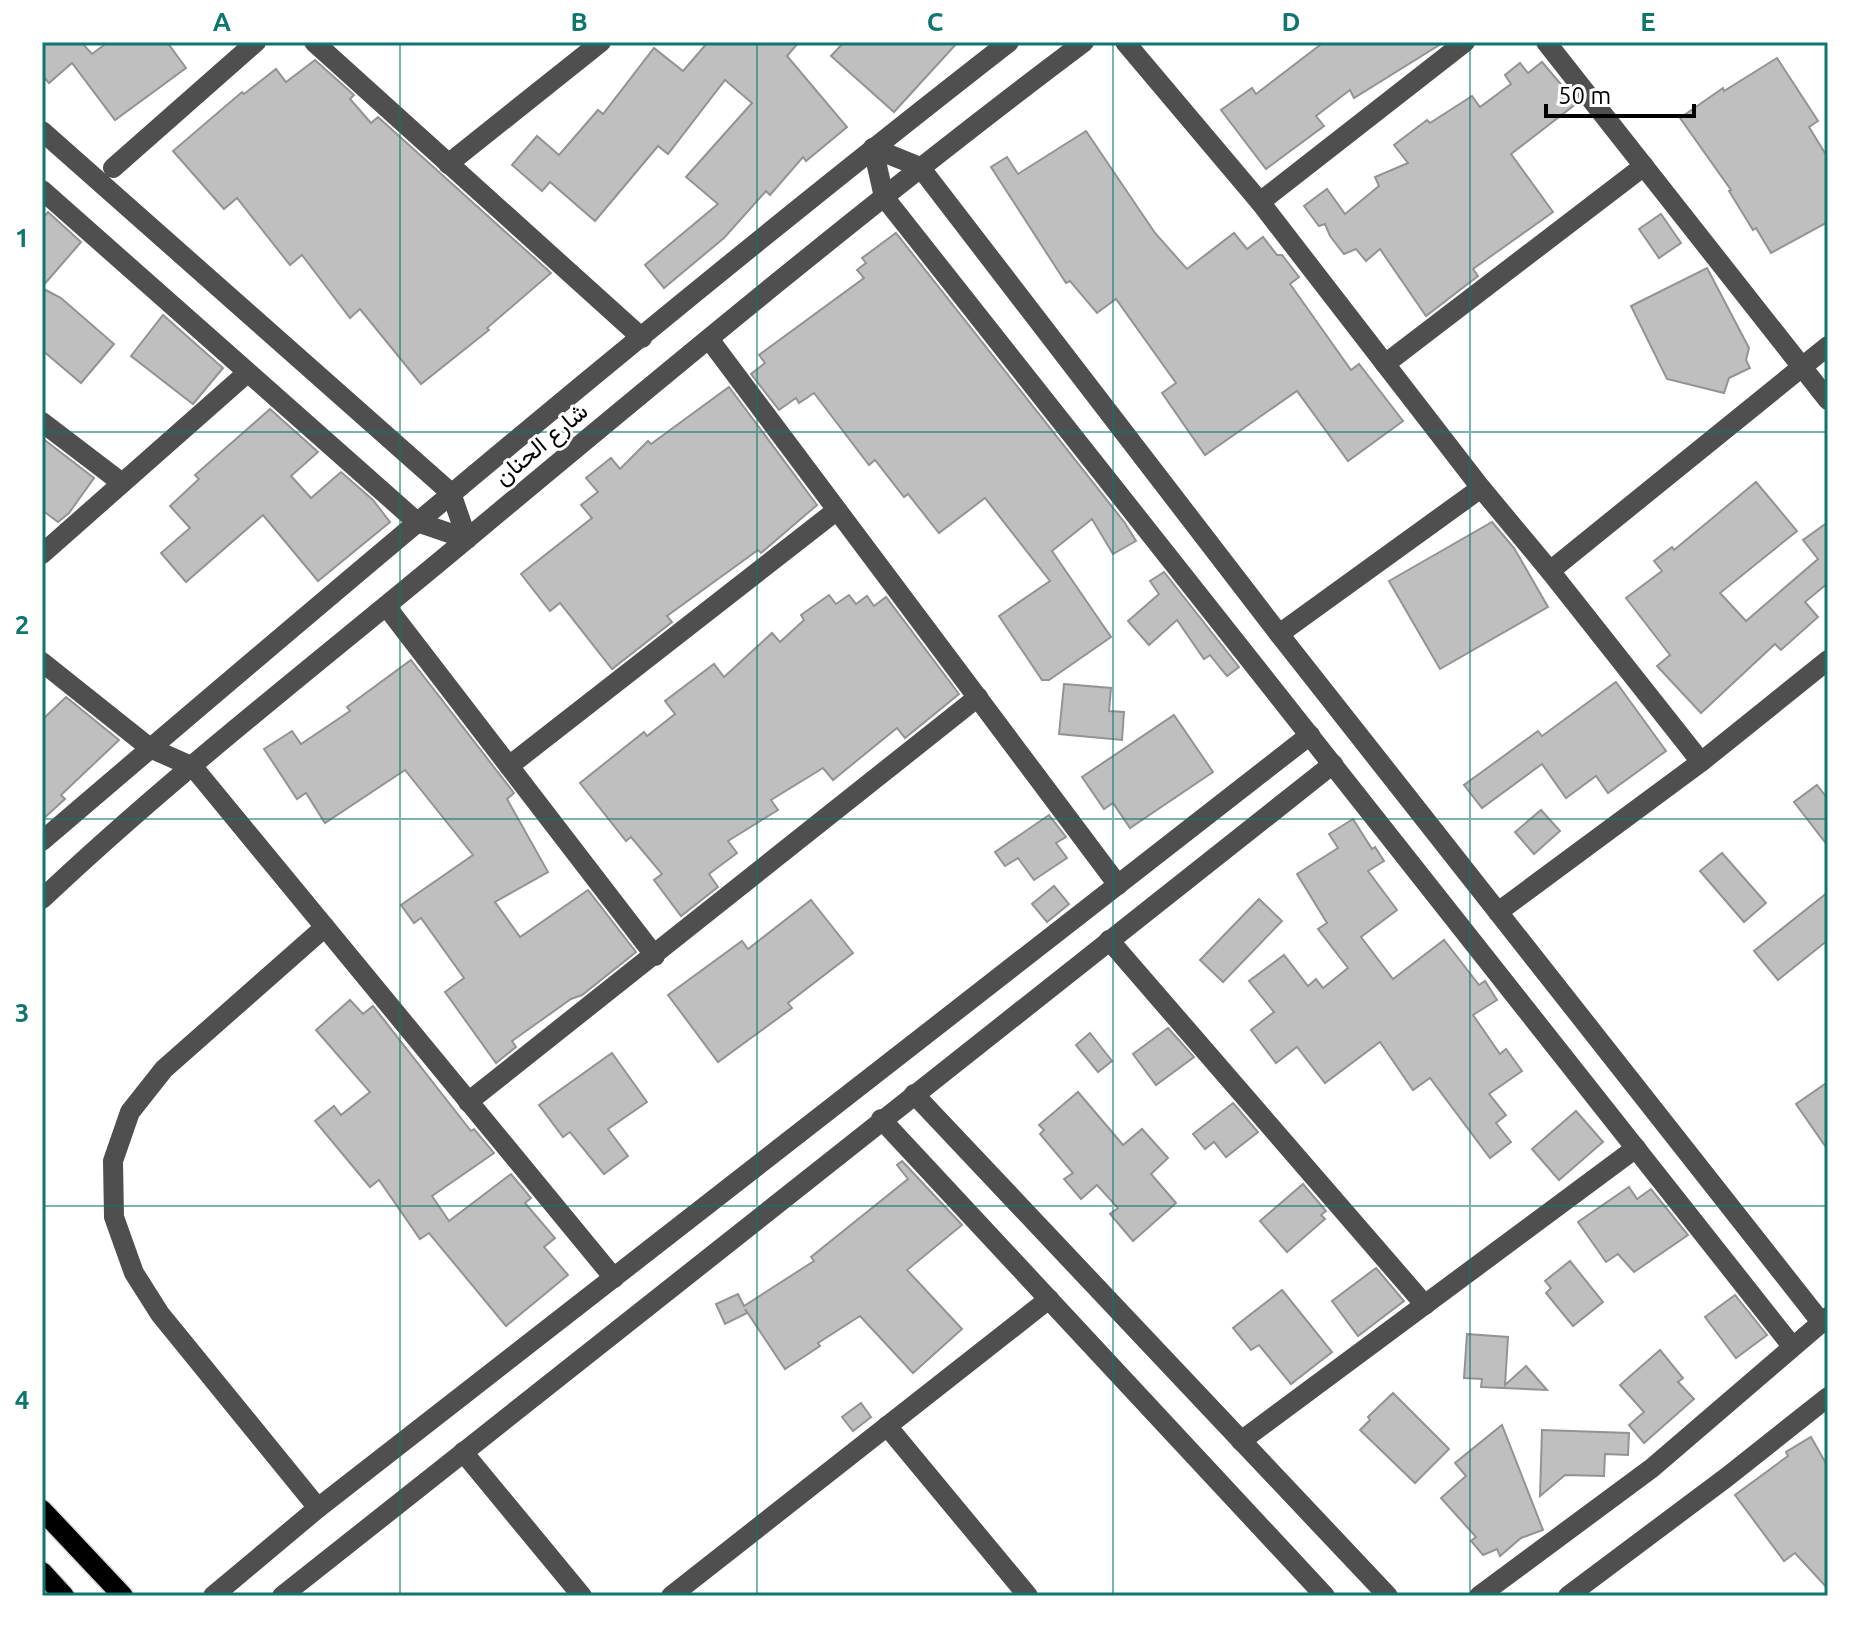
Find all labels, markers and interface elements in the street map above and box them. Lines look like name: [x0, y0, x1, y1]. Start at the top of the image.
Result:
text: A: [213, 7, 232, 36]
text: B: [570, 7, 588, 36]
text: C: [927, 7, 944, 36]
text: D: [1282, 7, 1300, 36]
text: E: [1640, 7, 1656, 36]
scale bar: [1546, 68, 1694, 118]
text: 50 m: [1558, 82, 1611, 109]
text: 1: [15, 223, 29, 252]
street label: شارع الحنان: [489, 397, 595, 493]
text: 2: [15, 610, 29, 639]
text: 3: [15, 998, 29, 1027]
text: 4: [15, 1385, 29, 1414]

